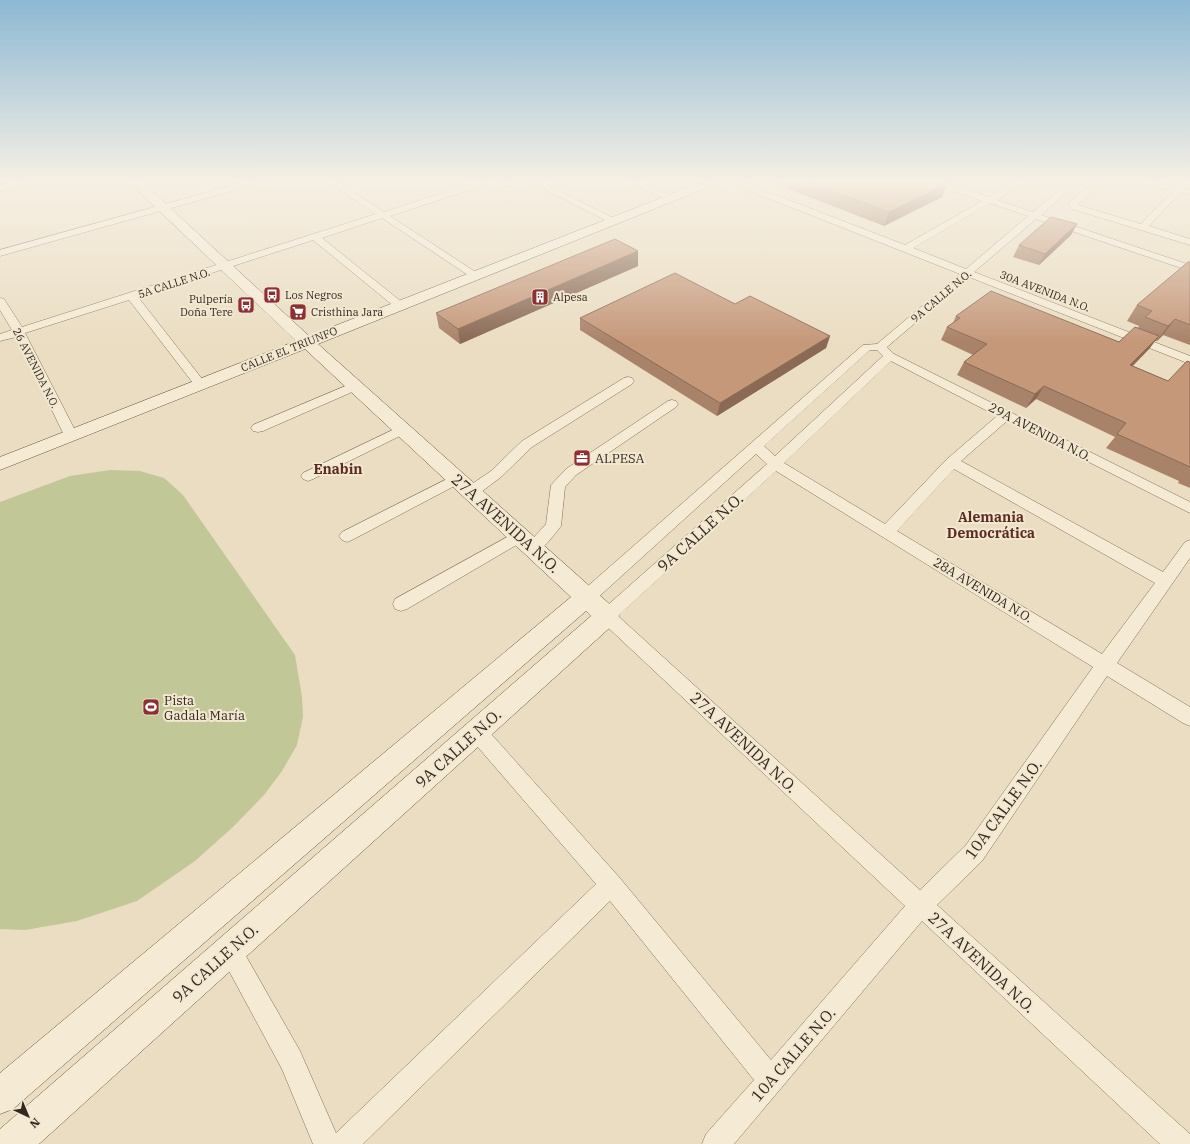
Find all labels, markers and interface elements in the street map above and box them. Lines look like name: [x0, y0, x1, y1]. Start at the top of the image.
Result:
street label: 5A CALLE N.O.: [136, 265, 212, 301]
street label: 9A CALLE N.O.: [908, 266, 974, 325]
street label: 30A AVENIDA N.O.: [998, 267, 1092, 315]
bus stop icon: Los Negros: [262, 285, 282, 305]
building icon: Alpesa: [530, 287, 550, 307]
place label: Los Negros: [285, 288, 343, 302]
place label: Alpesa: [553, 290, 588, 304]
place label: Pulpería Doña Tere: [180, 292, 233, 319]
bus stop icon: Pulpería Doña Tere: [236, 295, 256, 315]
supermarket icon: Cristhina Jara: [288, 302, 308, 322]
place label: Cristhina Jara: [311, 305, 383, 319]
street label: CALLE EL TRIUNFO: [239, 323, 339, 375]
street label: 26 AVENIDA N.O.: [10, 326, 62, 411]
street label: 29A AVENIDA N.O.: [986, 399, 1094, 465]
office icon: ALPESA: [572, 448, 592, 468]
place label: ALPESA: [595, 450, 645, 467]
district label: Enabin: [313, 460, 363, 478]
street label: 27A AVENIDA N.O.: [448, 469, 564, 577]
street label: 9A CALLE N.O.: [653, 488, 747, 576]
district label: Alemania Democrática: [947, 508, 1035, 542]
street label: 28A AVENIDA N.O.: [930, 554, 1036, 626]
street label: 27A AVENIDA N.O.: [686, 687, 802, 797]
place label: Pista Gadala María: [164, 692, 245, 724]
sports icon: Pista Gadala María: [141, 697, 161, 717]
street label: 9A CALLE N.O.: [411, 704, 505, 792]
street label: 10A CALLE N.O.: [960, 755, 1046, 863]
street label: 27A AVENIDA N.O.: [924, 907, 1040, 1017]
street label: 9A CALLE N.O.: [168, 919, 262, 1007]
street label: 10A CALLE N.O.: [747, 1003, 839, 1105]
north arrow: [8, 1096, 48, 1136]
text: N: [27, 1115, 43, 1131]

